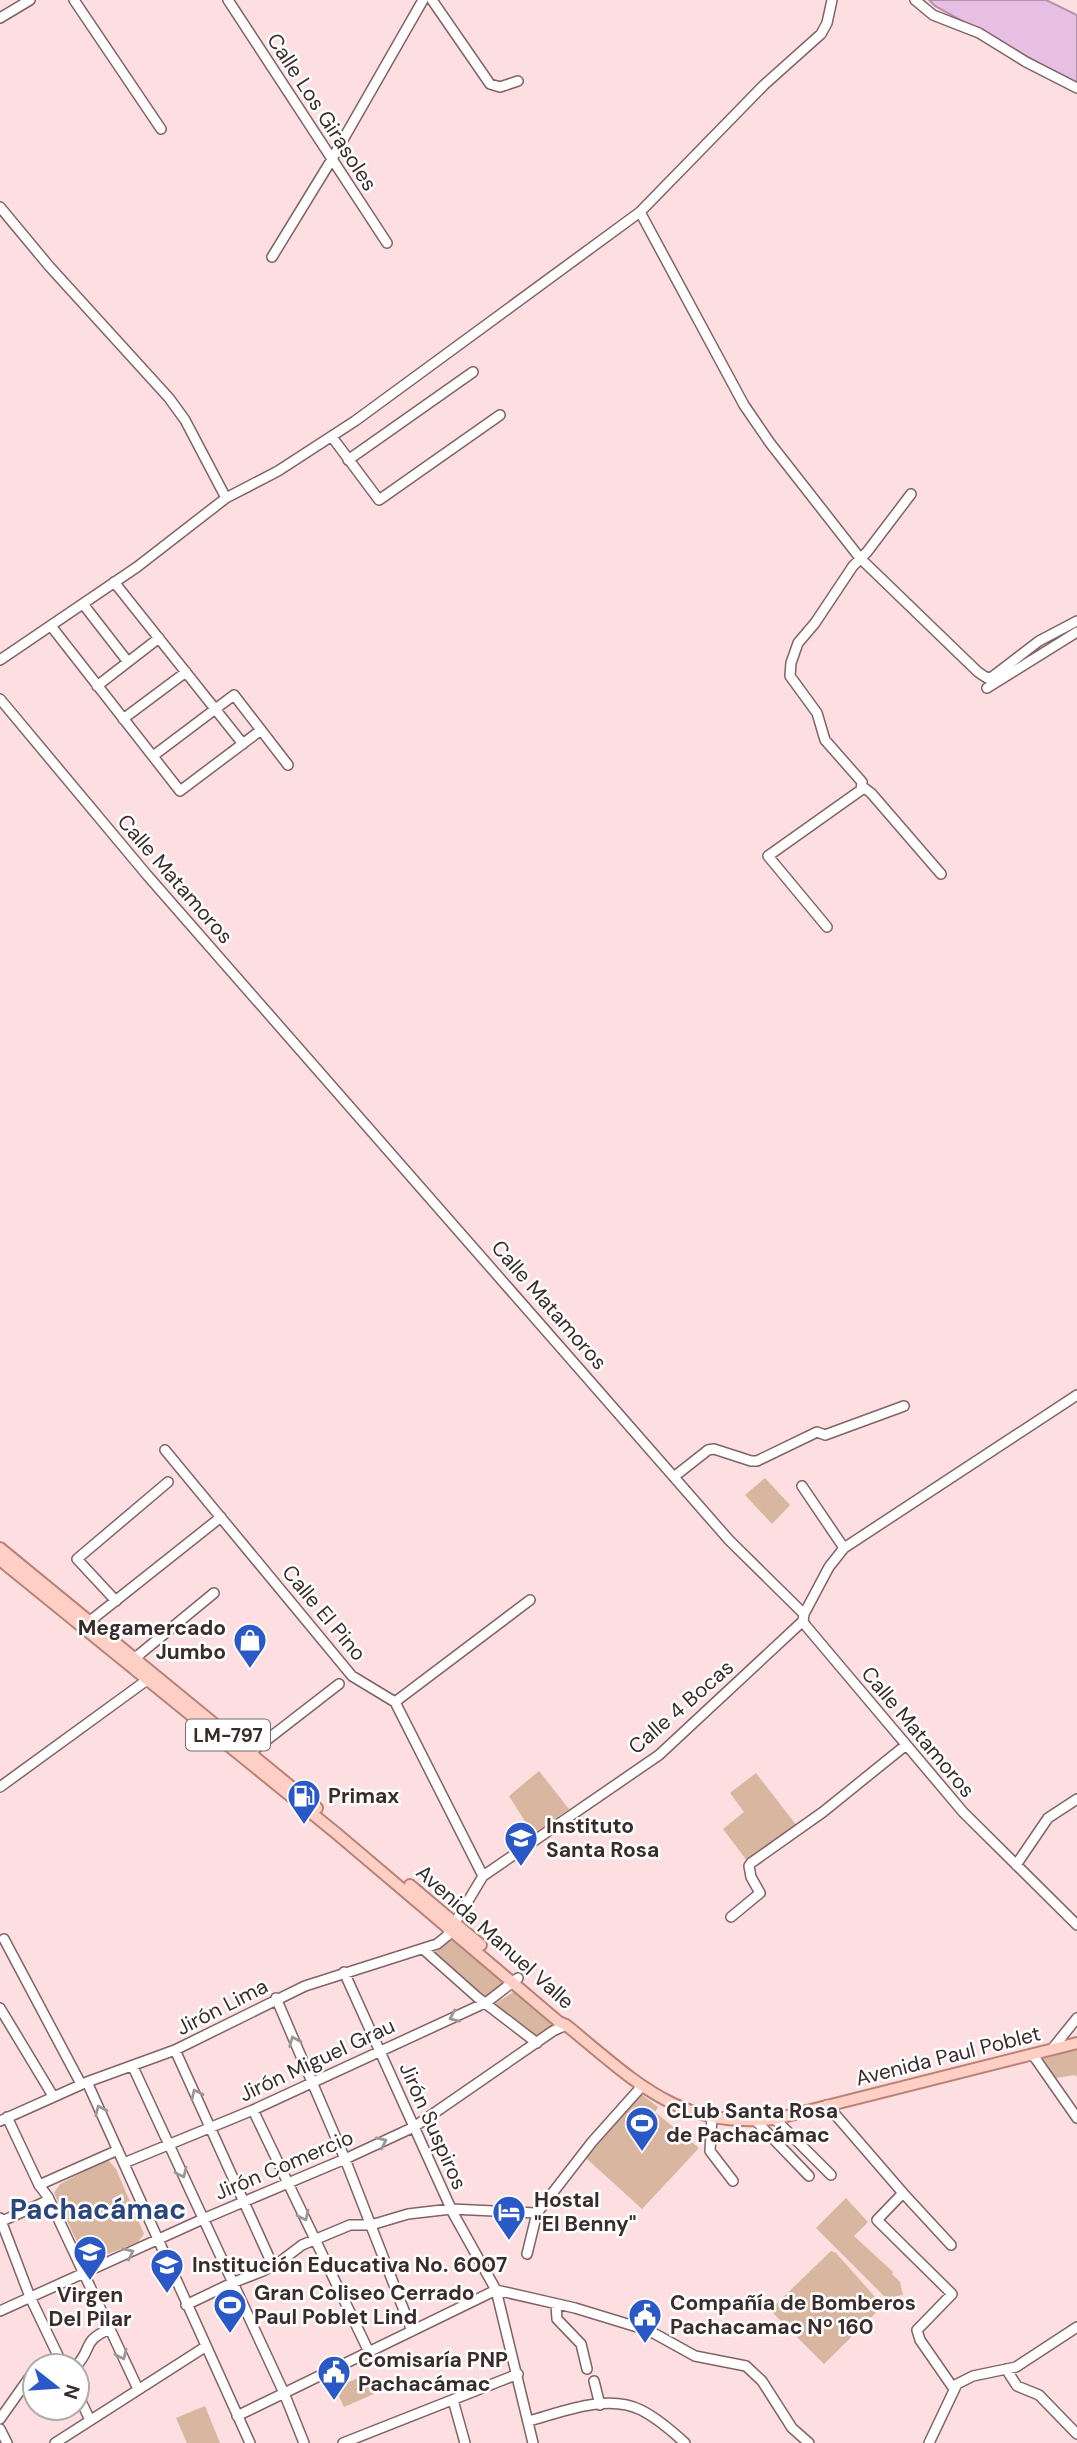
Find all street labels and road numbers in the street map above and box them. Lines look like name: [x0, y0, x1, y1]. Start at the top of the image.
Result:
street label: Calle Los Girasoles: [260, 28, 384, 196]
street label: Calle Matamoros: [111, 808, 239, 950]
street label: Calle Matamoros: [485, 1234, 613, 1376]
street label: Calle El Pino: [276, 1559, 372, 1667]
street label: Calle 4 Bocas: [622, 1654, 740, 1760]
street label: Calle Matamoros: [855, 1660, 981, 1804]
road number: LM-797: [186, 1720, 270, 1750]
street label: Avenida Manuel Valle: [410, 1858, 580, 2016]
street label: Jirón Lima: [171, 1972, 273, 2042]
street label: Jirón Miguel Grau: [235, 2012, 399, 2108]
street label: Avenida Paul Poblet: [853, 2019, 1043, 2093]
street label: Jirón Suspiros: [392, 2058, 474, 2194]
street label: Jirón Comercio: [210, 2123, 358, 2207]

